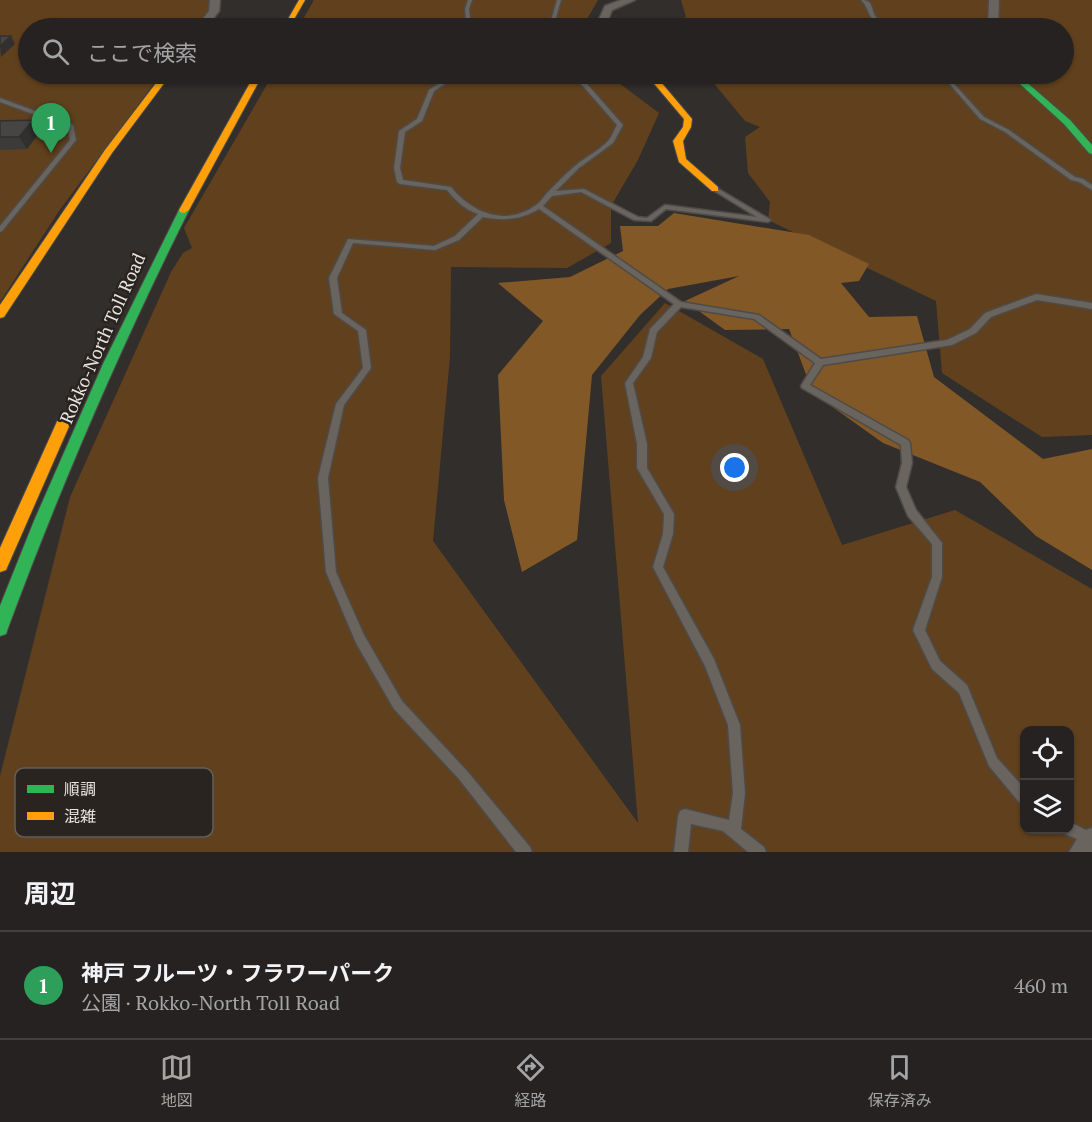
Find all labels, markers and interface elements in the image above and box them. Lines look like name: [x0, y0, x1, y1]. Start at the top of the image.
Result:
search box: [18, 18, 1074, 84]
icon: search: [39, 35, 72, 68]
text: ここで検索: [87, 38, 197, 67]
pin: 1: [32, 104, 70, 153]
street label: Rokko-North Toll Road: [54, 249, 150, 427]
your location: [720, 453, 749, 482]
map controls: [1020, 726, 1074, 834]
button: locate: [1020, 726, 1074, 780]
legend: [15, 768, 213, 837]
text: 順調: [64, 778, 96, 800]
button: layers: [1020, 780, 1074, 834]
text: 混雑: [64, 805, 96, 827]
text: 周辺: [24, 876, 76, 910]
text: 神戸 フルーツ・フラワーパーク: [81, 958, 394, 987]
text: 1: [38, 972, 49, 999]
text: 460 m: [1014, 972, 1068, 999]
text: 公園 · Rokko-North Toll Road: [81, 989, 340, 1016]
tab: 地図: [160, 1051, 193, 1111]
tab: 経路: [514, 1051, 547, 1111]
tab: 保存済み: [868, 1051, 932, 1111]

